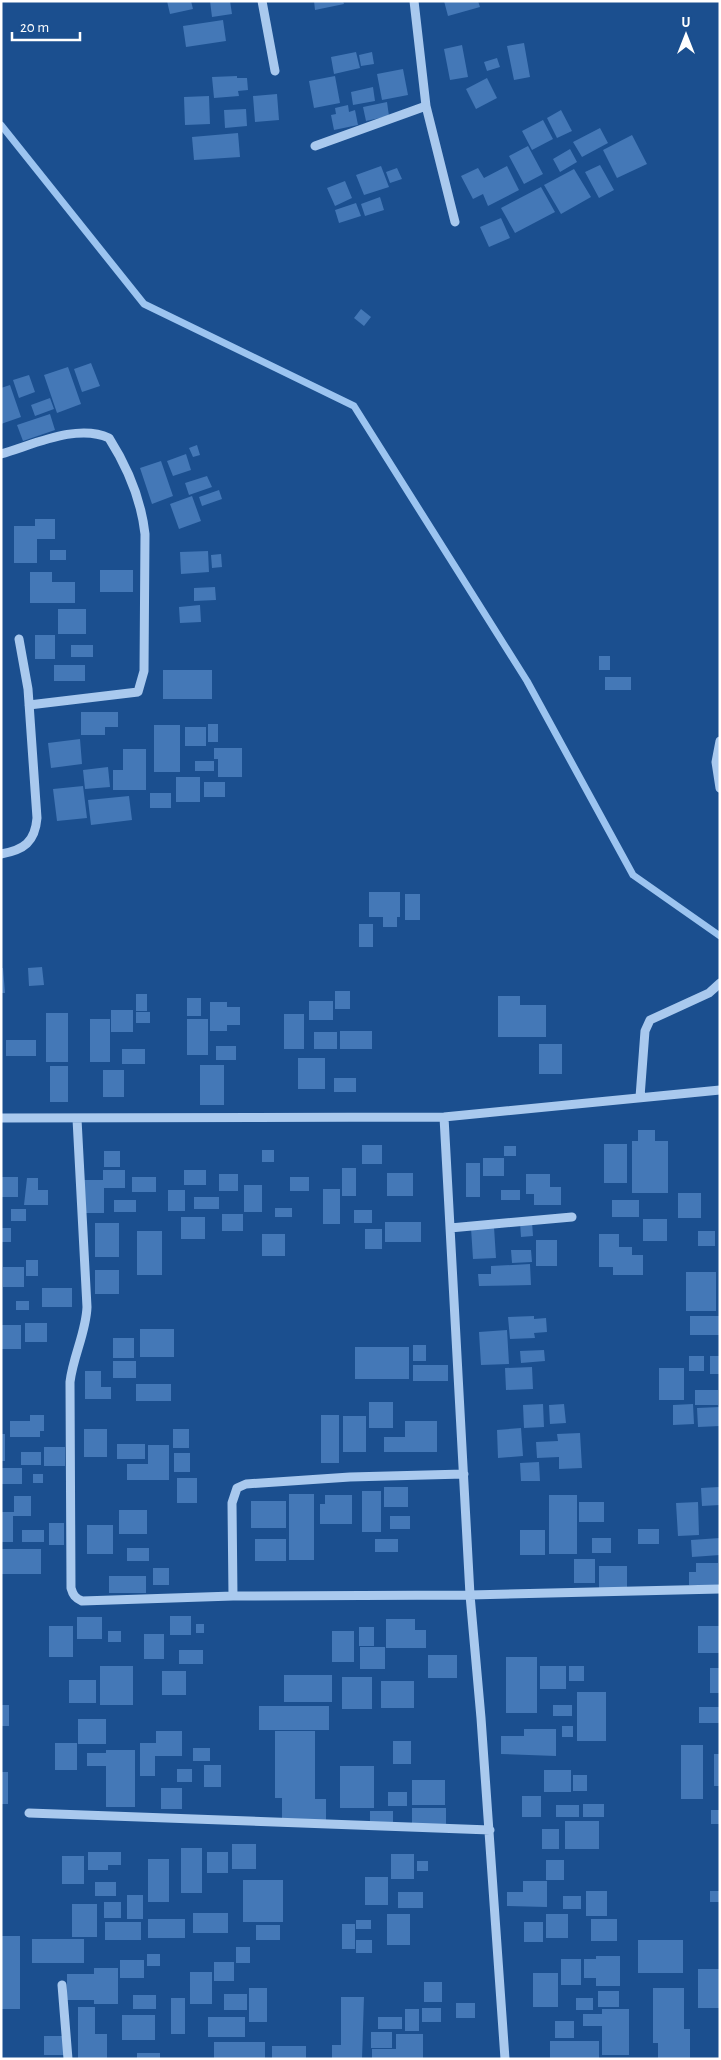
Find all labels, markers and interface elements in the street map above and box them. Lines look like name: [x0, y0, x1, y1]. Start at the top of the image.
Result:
scale bar: [12, 10, 80, 42]
north arrow: [661, 10, 711, 60]
text: U: [682, 16, 691, 30]
text: 20 m: [20, 20, 49, 35]

